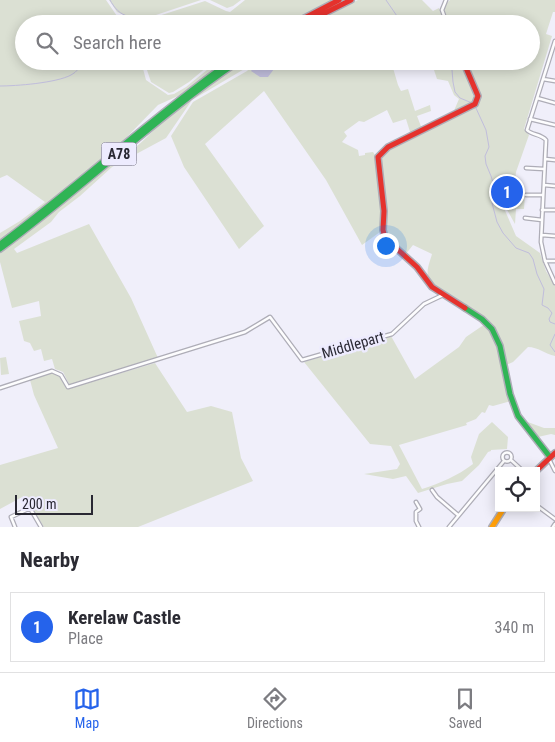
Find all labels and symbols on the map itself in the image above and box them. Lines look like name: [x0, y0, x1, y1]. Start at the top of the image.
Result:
road number: A78: [102, 142, 136, 166]
pin: 1: [491, 173, 523, 211]
your location: [373, 233, 399, 259]
street label: Middlepart: [320, 328, 386, 362]
scale bar: [15, 492, 92, 515]

